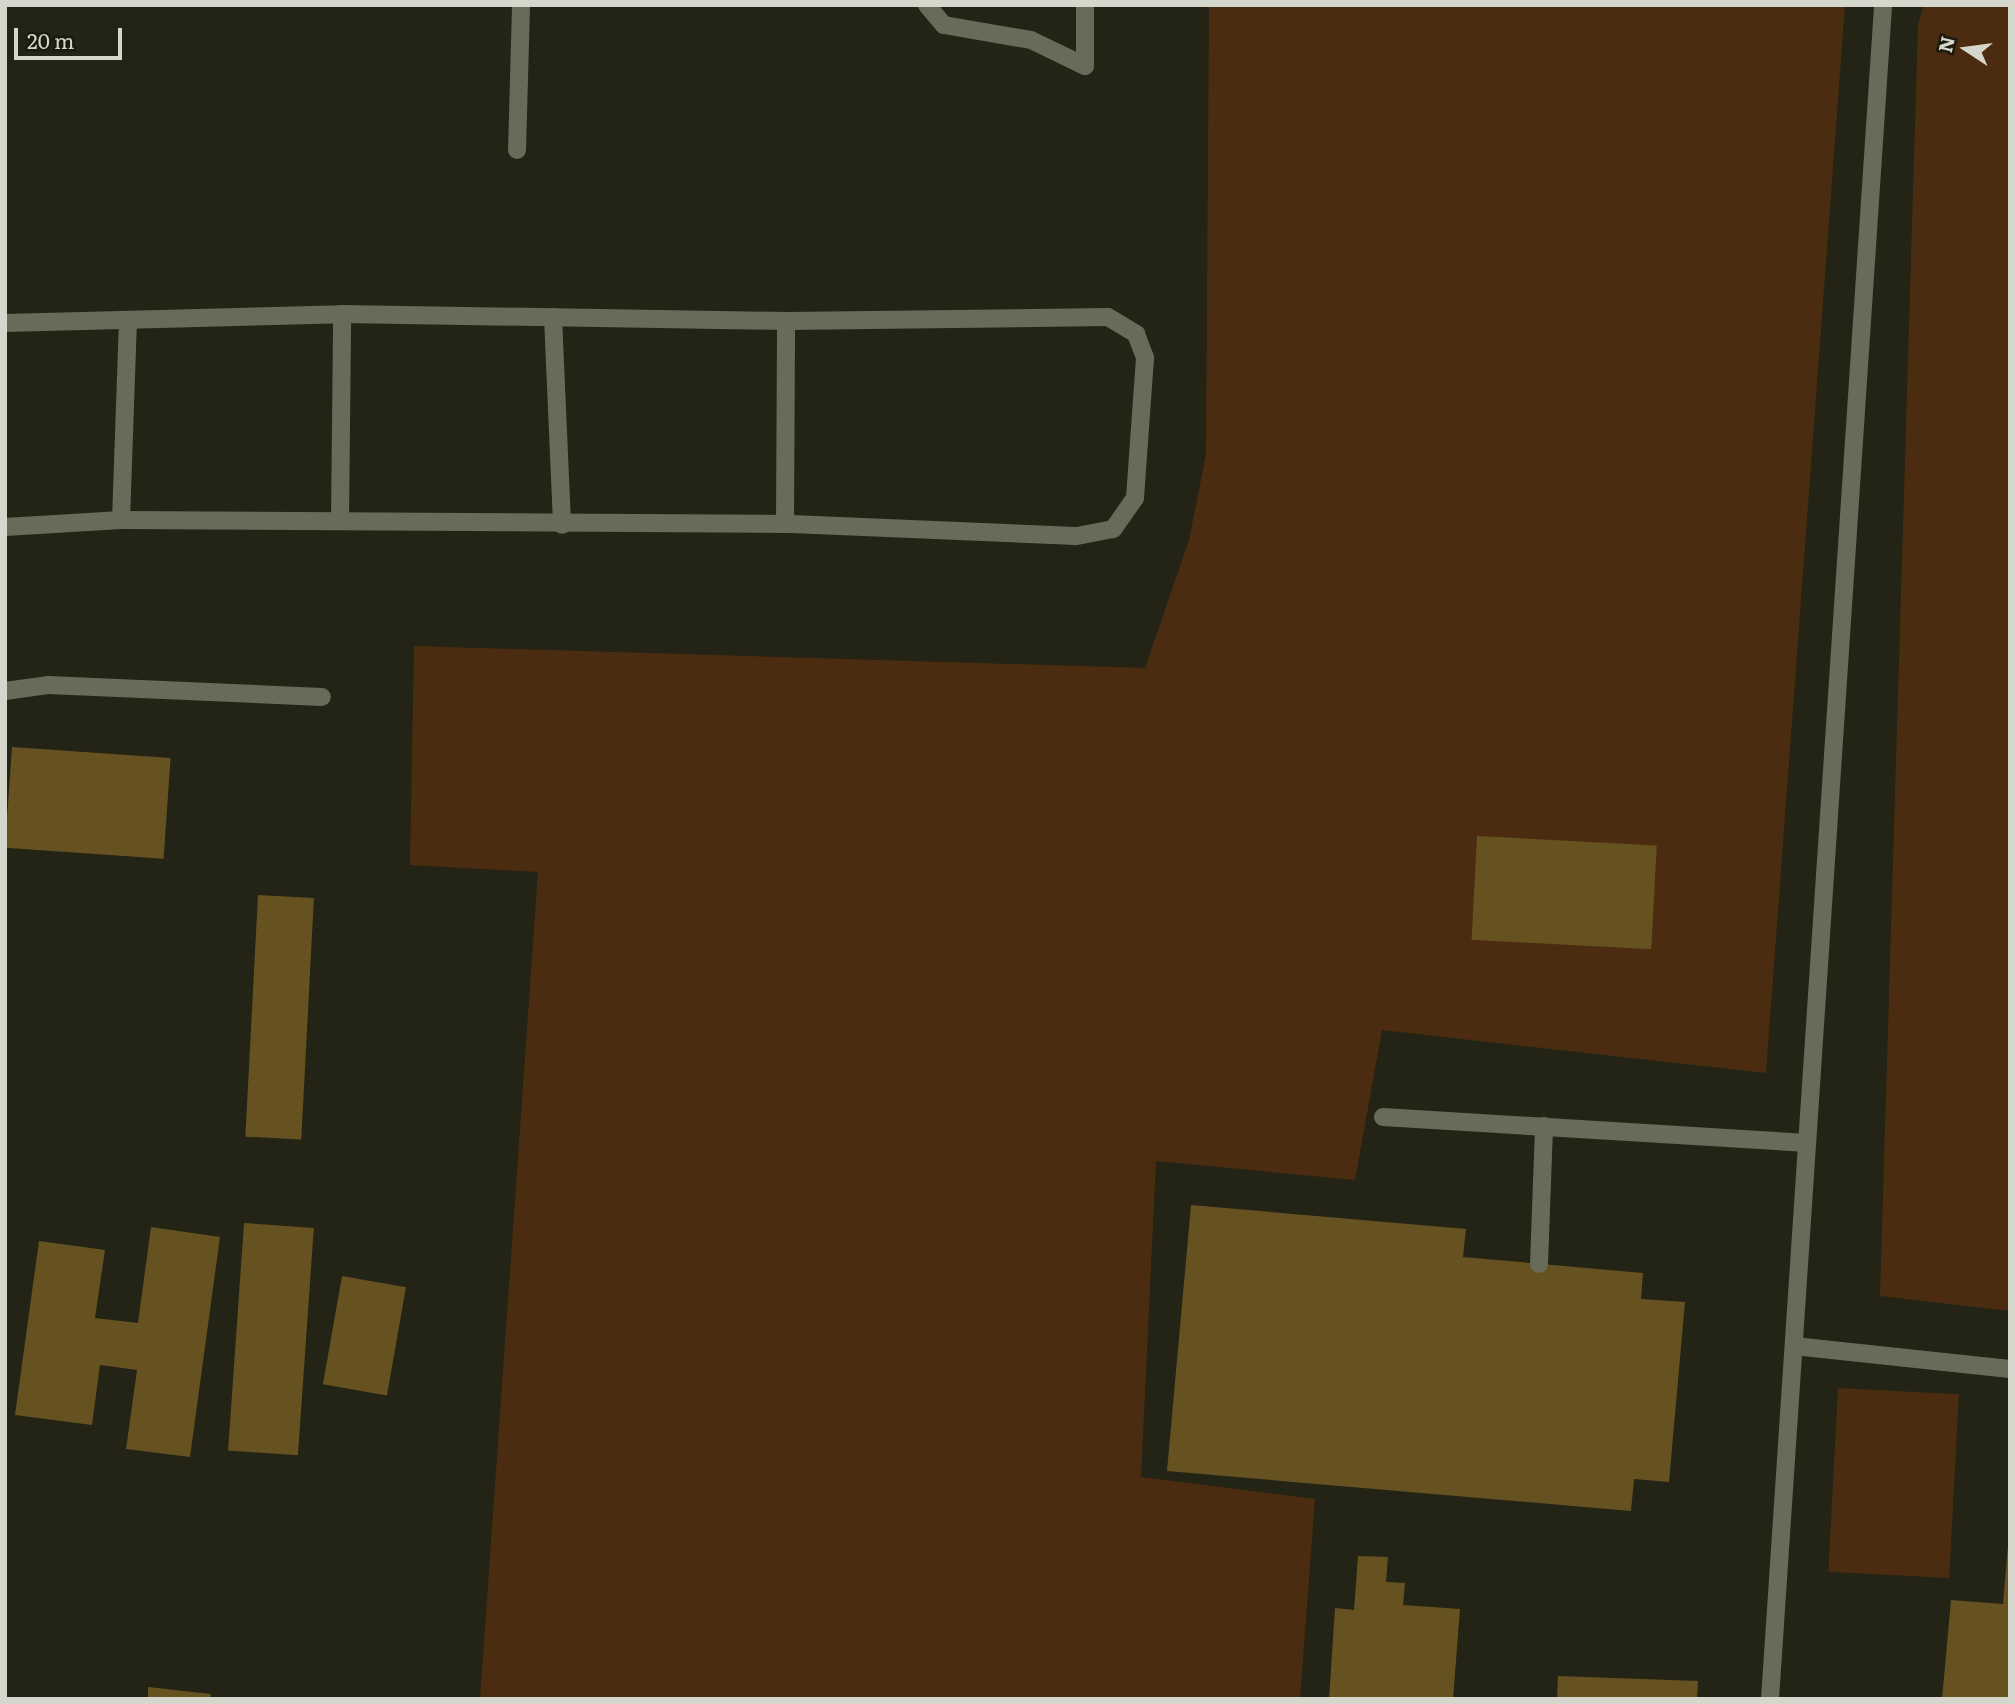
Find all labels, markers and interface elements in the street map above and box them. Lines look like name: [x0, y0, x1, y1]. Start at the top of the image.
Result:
scale bar: [18, 14, 126, 58]
north arrow: [1931, 14, 2001, 84]
text: 20 m: [27, 24, 74, 55]
text: N: [1930, 33, 1961, 55]

